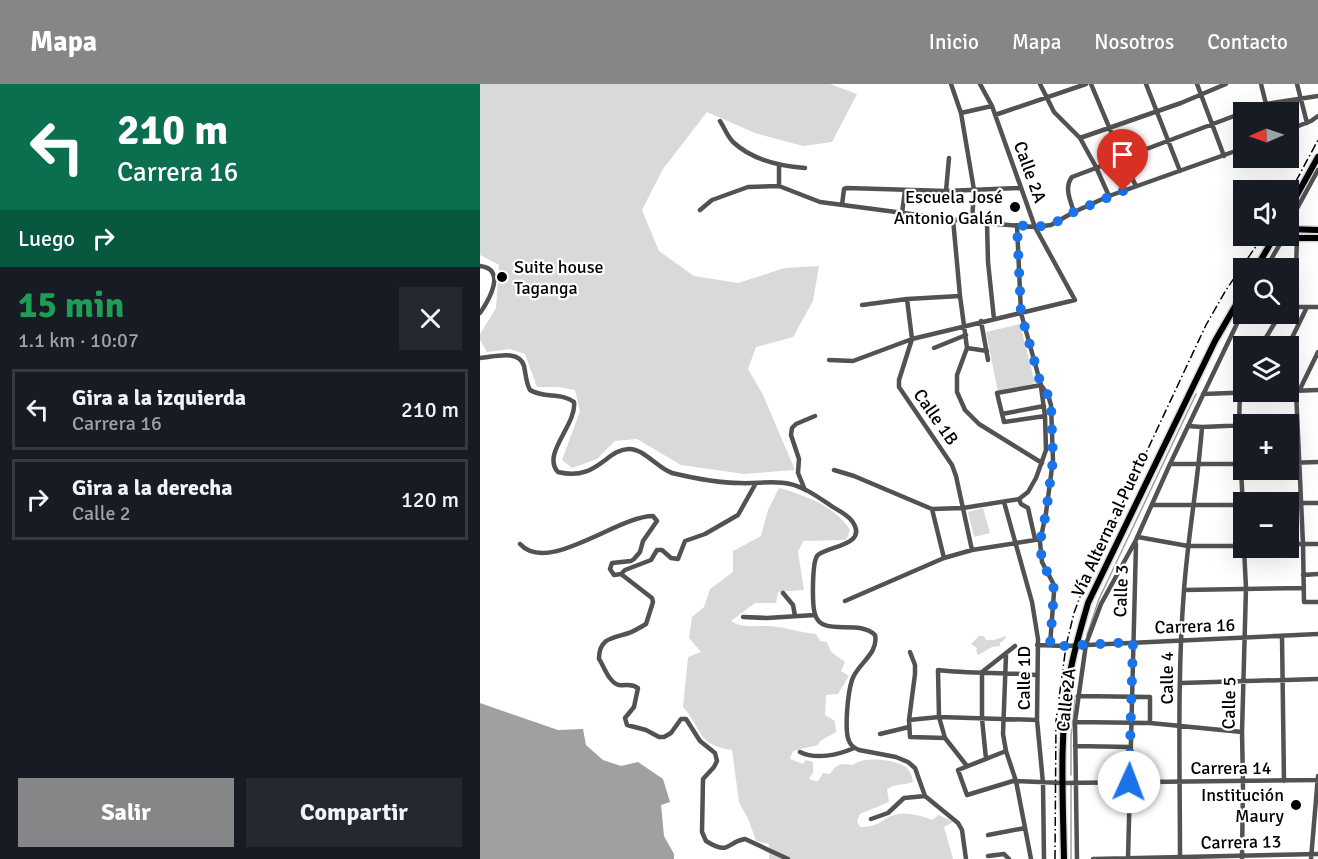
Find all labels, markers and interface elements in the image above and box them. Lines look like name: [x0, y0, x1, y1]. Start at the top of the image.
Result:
text: Mapa: [30, 25, 97, 59]
text: Inicio: [929, 29, 979, 55]
text: Mapa: [1012, 29, 1061, 55]
text: Nosotros: [1094, 29, 1174, 55]
text: Contacto: [1207, 29, 1288, 55]
north arrow: [1233, 102, 1299, 168]
map controls: [1233, 102, 1299, 558]
text: 210 m: [117, 105, 228, 156]
icon: left: [18, 108, 96, 186]
pin: [1097, 129, 1148, 191]
street label: Calle 2A: [1009, 138, 1051, 206]
icon: arrive: [1106, 138, 1139, 171]
text: Carrera 16: [117, 156, 238, 189]
button: sound: [1233, 180, 1299, 246]
place label: Escuela José Antonio Galán: [894, 186, 1003, 229]
marker: Escuela José Antonio Galán: [1008, 200, 1022, 214]
icon: right: [87, 222, 120, 255]
text: Luego: [18, 225, 75, 252]
place label: Suite house Taganga: [514, 256, 604, 299]
button: search: [1233, 258, 1299, 324]
marker: Suite house Taganga: [495, 270, 509, 284]
text: 15 min: [18, 283, 124, 328]
button: close: [399, 287, 462, 350]
text: 1.1 km · 10:07: [18, 328, 139, 353]
button: layers: [1233, 336, 1299, 402]
text: Gira a la izquierda: [72, 384, 246, 411]
street label: Calle 1B: [909, 385, 963, 449]
icon: left: [21, 393, 54, 426]
text: 210 m: [401, 396, 459, 423]
text: Carrera 16: [72, 411, 162, 436]
button: +: [1233, 414, 1299, 480]
street label: Vía Alterna al Puerto: [1067, 448, 1153, 600]
text: Gira a la derecha: [72, 474, 233, 501]
icon: right: [21, 483, 54, 516]
text: 120 m: [401, 486, 459, 513]
button: −: [1233, 492, 1299, 558]
text: Calle 2: [72, 501, 131, 526]
street label: Calle 3: [1109, 564, 1133, 618]
street label: Carrera 16: [1154, 614, 1236, 638]
street label: Calle 1D: [1013, 646, 1035, 710]
street label: Calle 4: [1156, 651, 1178, 704]
street label: Calle 2A: [1052, 667, 1080, 733]
street label: Calle 5: [1218, 676, 1240, 730]
position arrow: [1097, 750, 1161, 814]
street label: Carrera 14: [1191, 757, 1272, 779]
button: Salir: [18, 778, 234, 847]
button: Compartir: [246, 778, 462, 847]
place label: Institución Maury: [1201, 784, 1285, 827]
marker: Institución Maury: [1289, 798, 1303, 812]
street label: Carrera 13: [1200, 830, 1282, 854]

